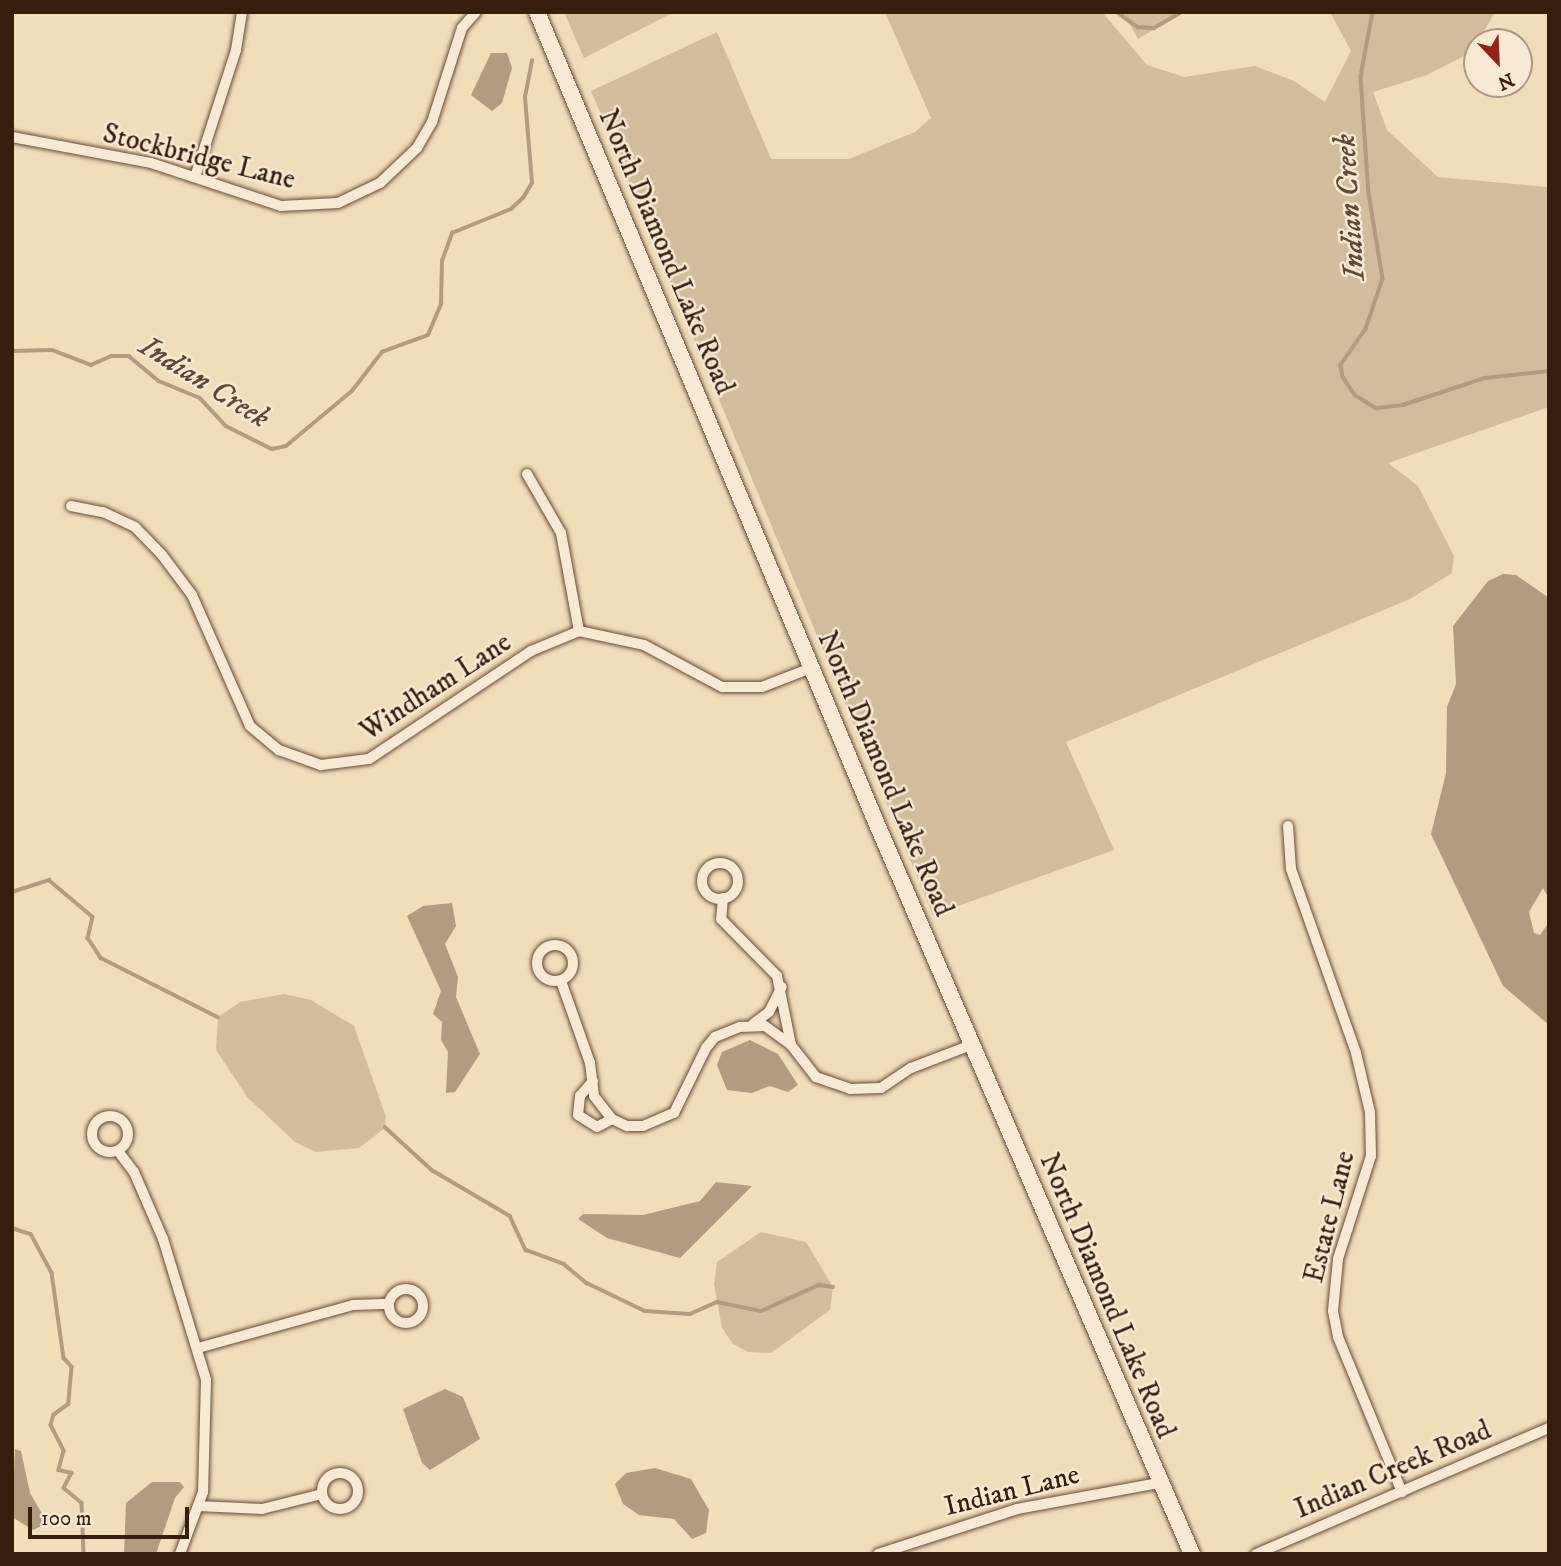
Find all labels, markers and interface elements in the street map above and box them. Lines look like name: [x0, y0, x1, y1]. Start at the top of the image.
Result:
north arrow: [1463, 28, 1533, 98]
text: N: [1494, 67, 1517, 95]
street label: North Diamond Lake Road: [591, 104, 741, 400]
street label: Stockbridge Lane: [99, 117, 299, 197]
water label: Indian Creek: [1328, 133, 1374, 281]
water label: Indian Creek: [132, 329, 276, 437]
street label: Windham Lane: [354, 626, 518, 748]
street label: North Diamond Lake Road: [810, 626, 960, 922]
street label: North Diamond Lake Road: [1032, 1148, 1182, 1444]
street label: Estate Lane: [1297, 1148, 1363, 1286]
street label: Indian Creek Road: [1290, 1414, 1496, 1526]
street label: Indian Lane: [941, 1458, 1083, 1524]
scale bar: [32, 1492, 192, 1536]
text: 100 m: [41, 1506, 92, 1532]

